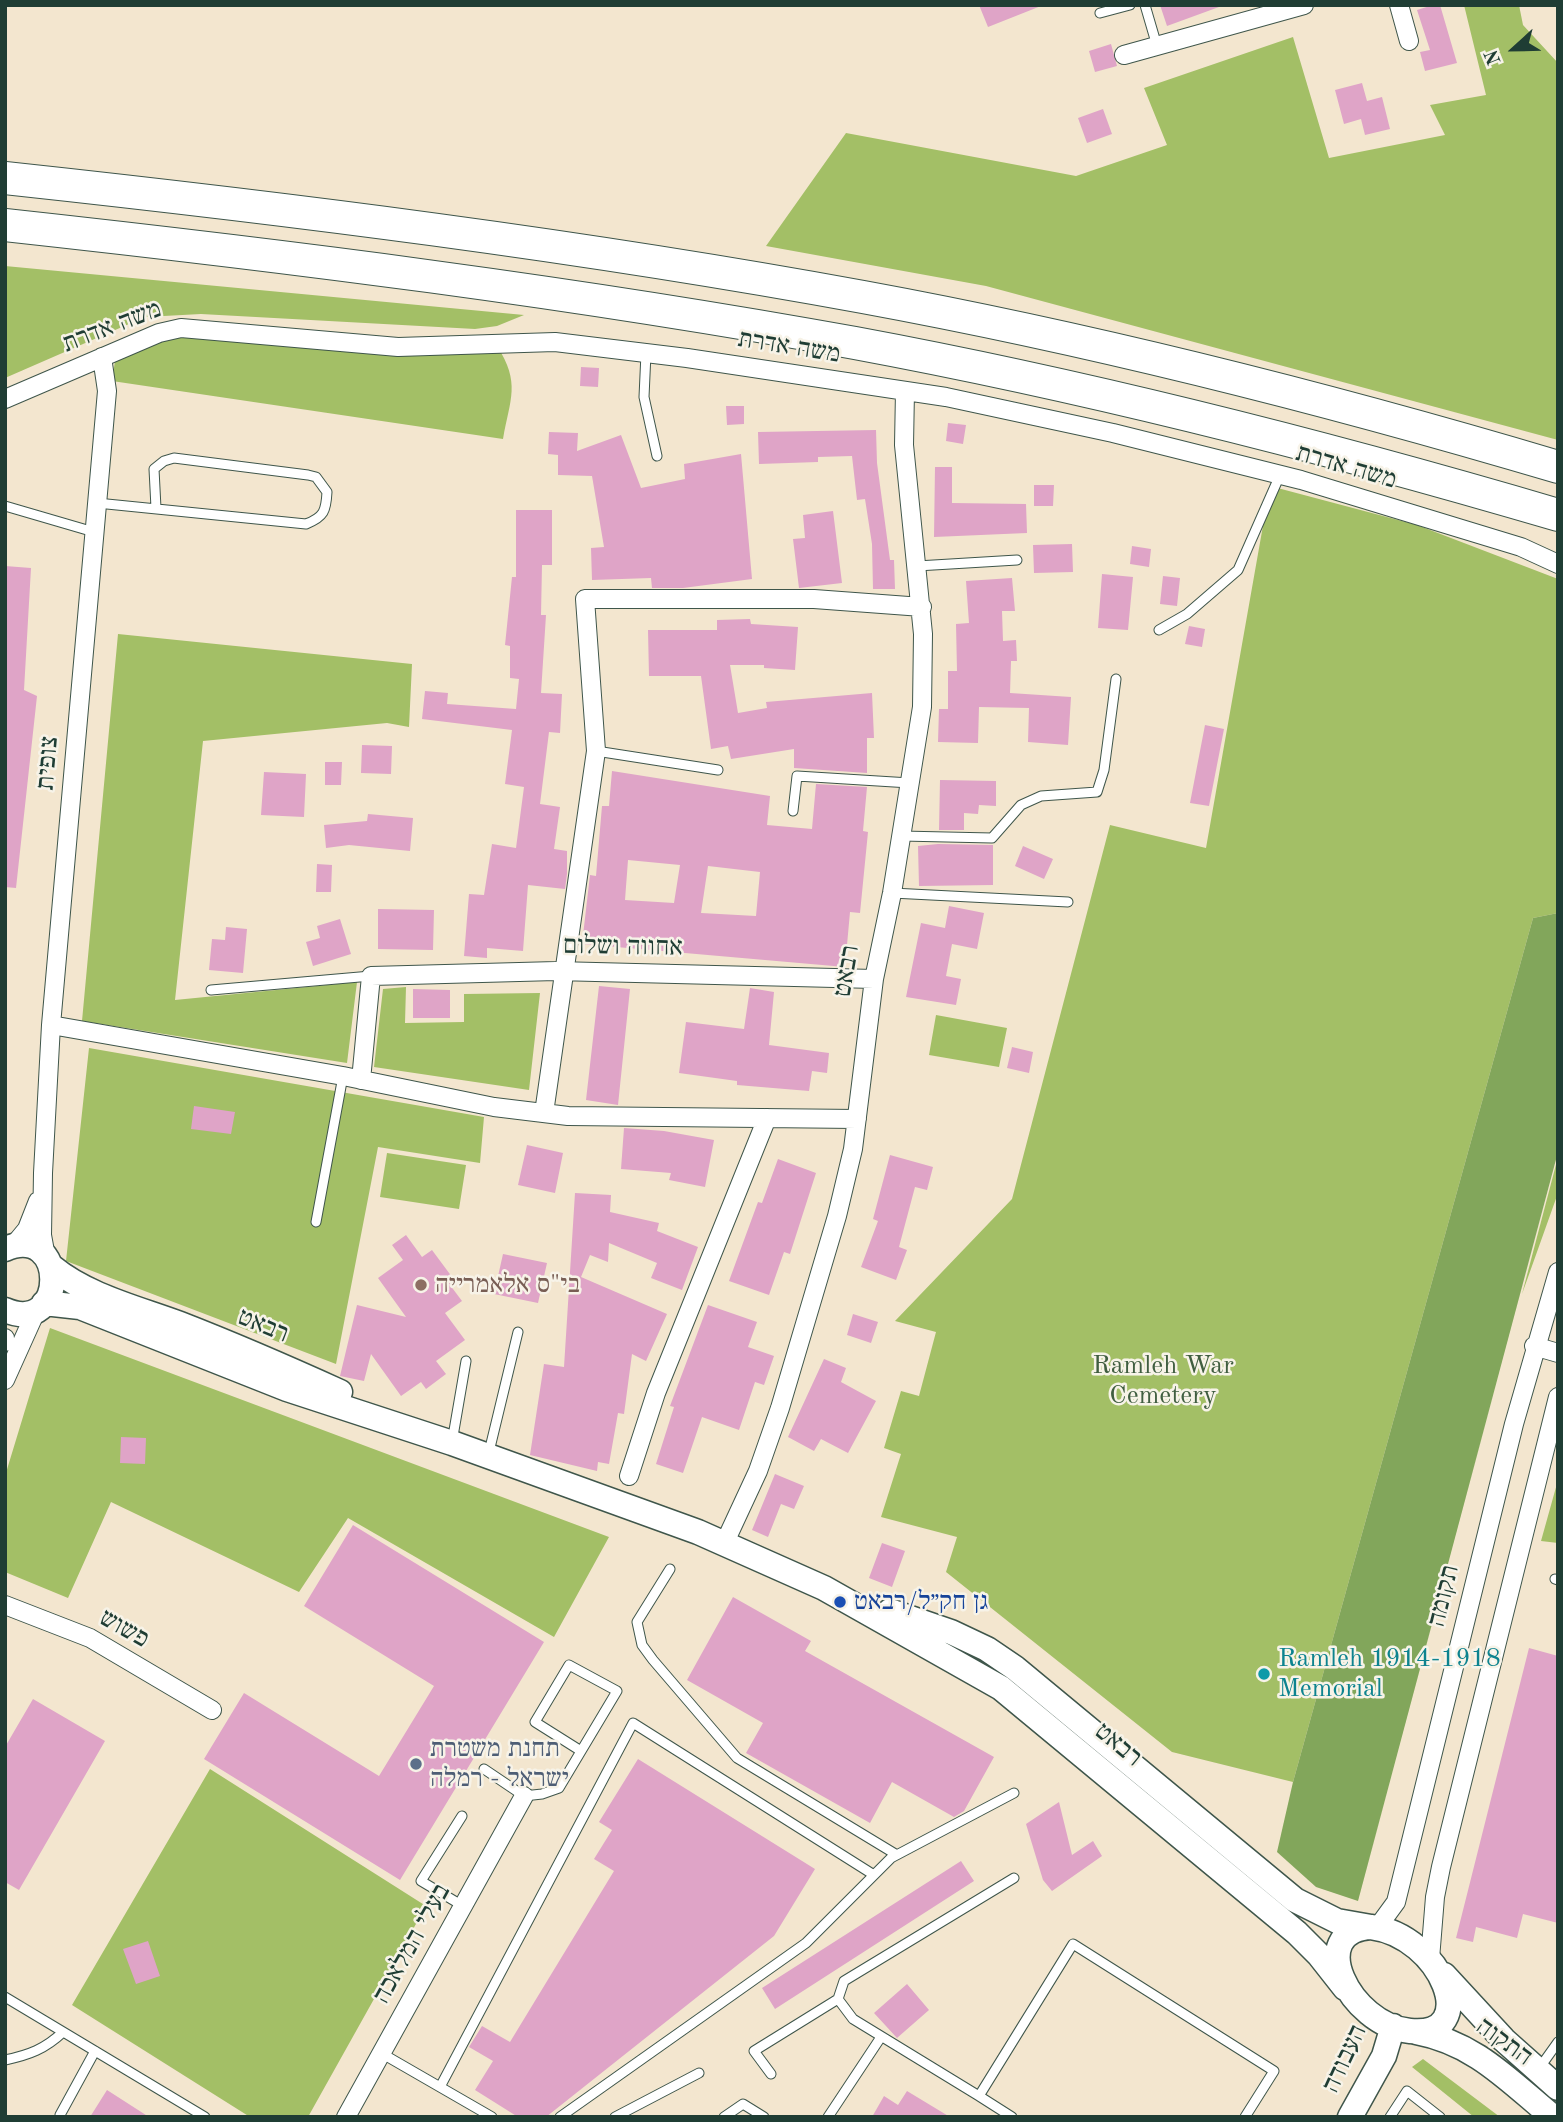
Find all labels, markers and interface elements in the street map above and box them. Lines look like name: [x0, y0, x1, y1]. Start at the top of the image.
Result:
north arrow: [1479, 14, 1549, 84]
text: N: [1483, 47, 1506, 67]
street label: משה אדרת: [58, 294, 166, 360]
street label: משה אדרת: [736, 324, 842, 370]
street label: משה אדרת: [1292, 438, 1400, 496]
street label: צופית: [30, 735, 66, 791]
street label: אחווה ושלום: [563, 930, 683, 964]
street label: רבאט: [827, 943, 867, 999]
place label: בי"ס אלאמרייה: [435, 1269, 580, 1301]
marker: בי"ס אלאמרייה: [413, 1277, 429, 1293]
street label: רבאט: [233, 1302, 293, 1350]
park label: Ramleh War Cemetery: [1092, 1350, 1234, 1412]
street label: תקומה: [1421, 1562, 1467, 1630]
place label: גן חק״ל/רבאט: [854, 1586, 988, 1618]
marker: גן חק״ל/רבאט: [832, 1594, 848, 1610]
street label: פשוש: [94, 1603, 154, 1655]
place label: Ramleh 1914-1918 Memorial: [1278, 1643, 1501, 1704]
marker: Ramleh 1914-1918 Memorial: [1256, 1666, 1272, 1682]
street label: רבאט: [1088, 1716, 1148, 1774]
place label: תחנת משטרת ישראל - רמלה: [430, 1733, 569, 1795]
marker: תחנת משטרת ישראל - רמלה: [408, 1756, 424, 1772]
street label: בעלי המלאכה: [366, 1879, 458, 2009]
street label: התקוה: [1470, 2011, 1538, 2073]
street label: העבודה: [1316, 2020, 1374, 2098]

